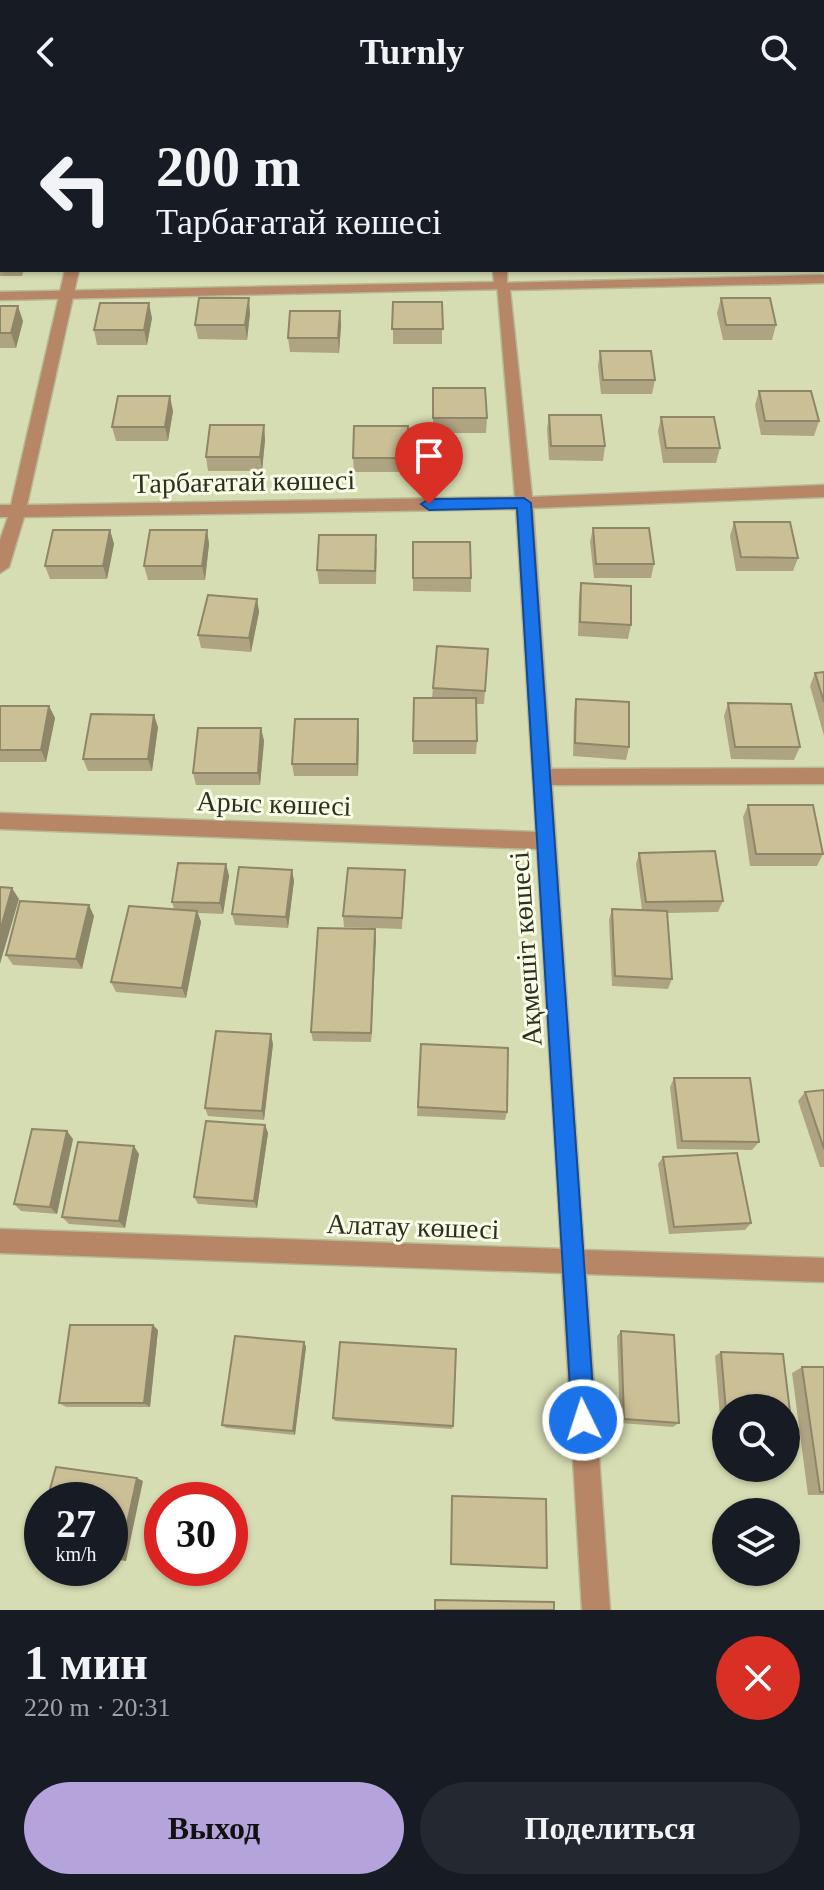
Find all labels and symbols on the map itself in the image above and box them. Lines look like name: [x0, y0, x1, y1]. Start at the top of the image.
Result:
pin: [395, 422, 463, 504]
street label: Тарбағатай көшесі: [133, 464, 356, 499]
street label: Арыс көшесі: [196, 785, 352, 822]
street label: Ақмешіт көшесі: [503, 850, 548, 1047]
street label: Алатау көшесі: [326, 1208, 500, 1245]
position arrow: [541, 1378, 625, 1462]
speed limit sign: 30: [144, 1482, 248, 1586]

